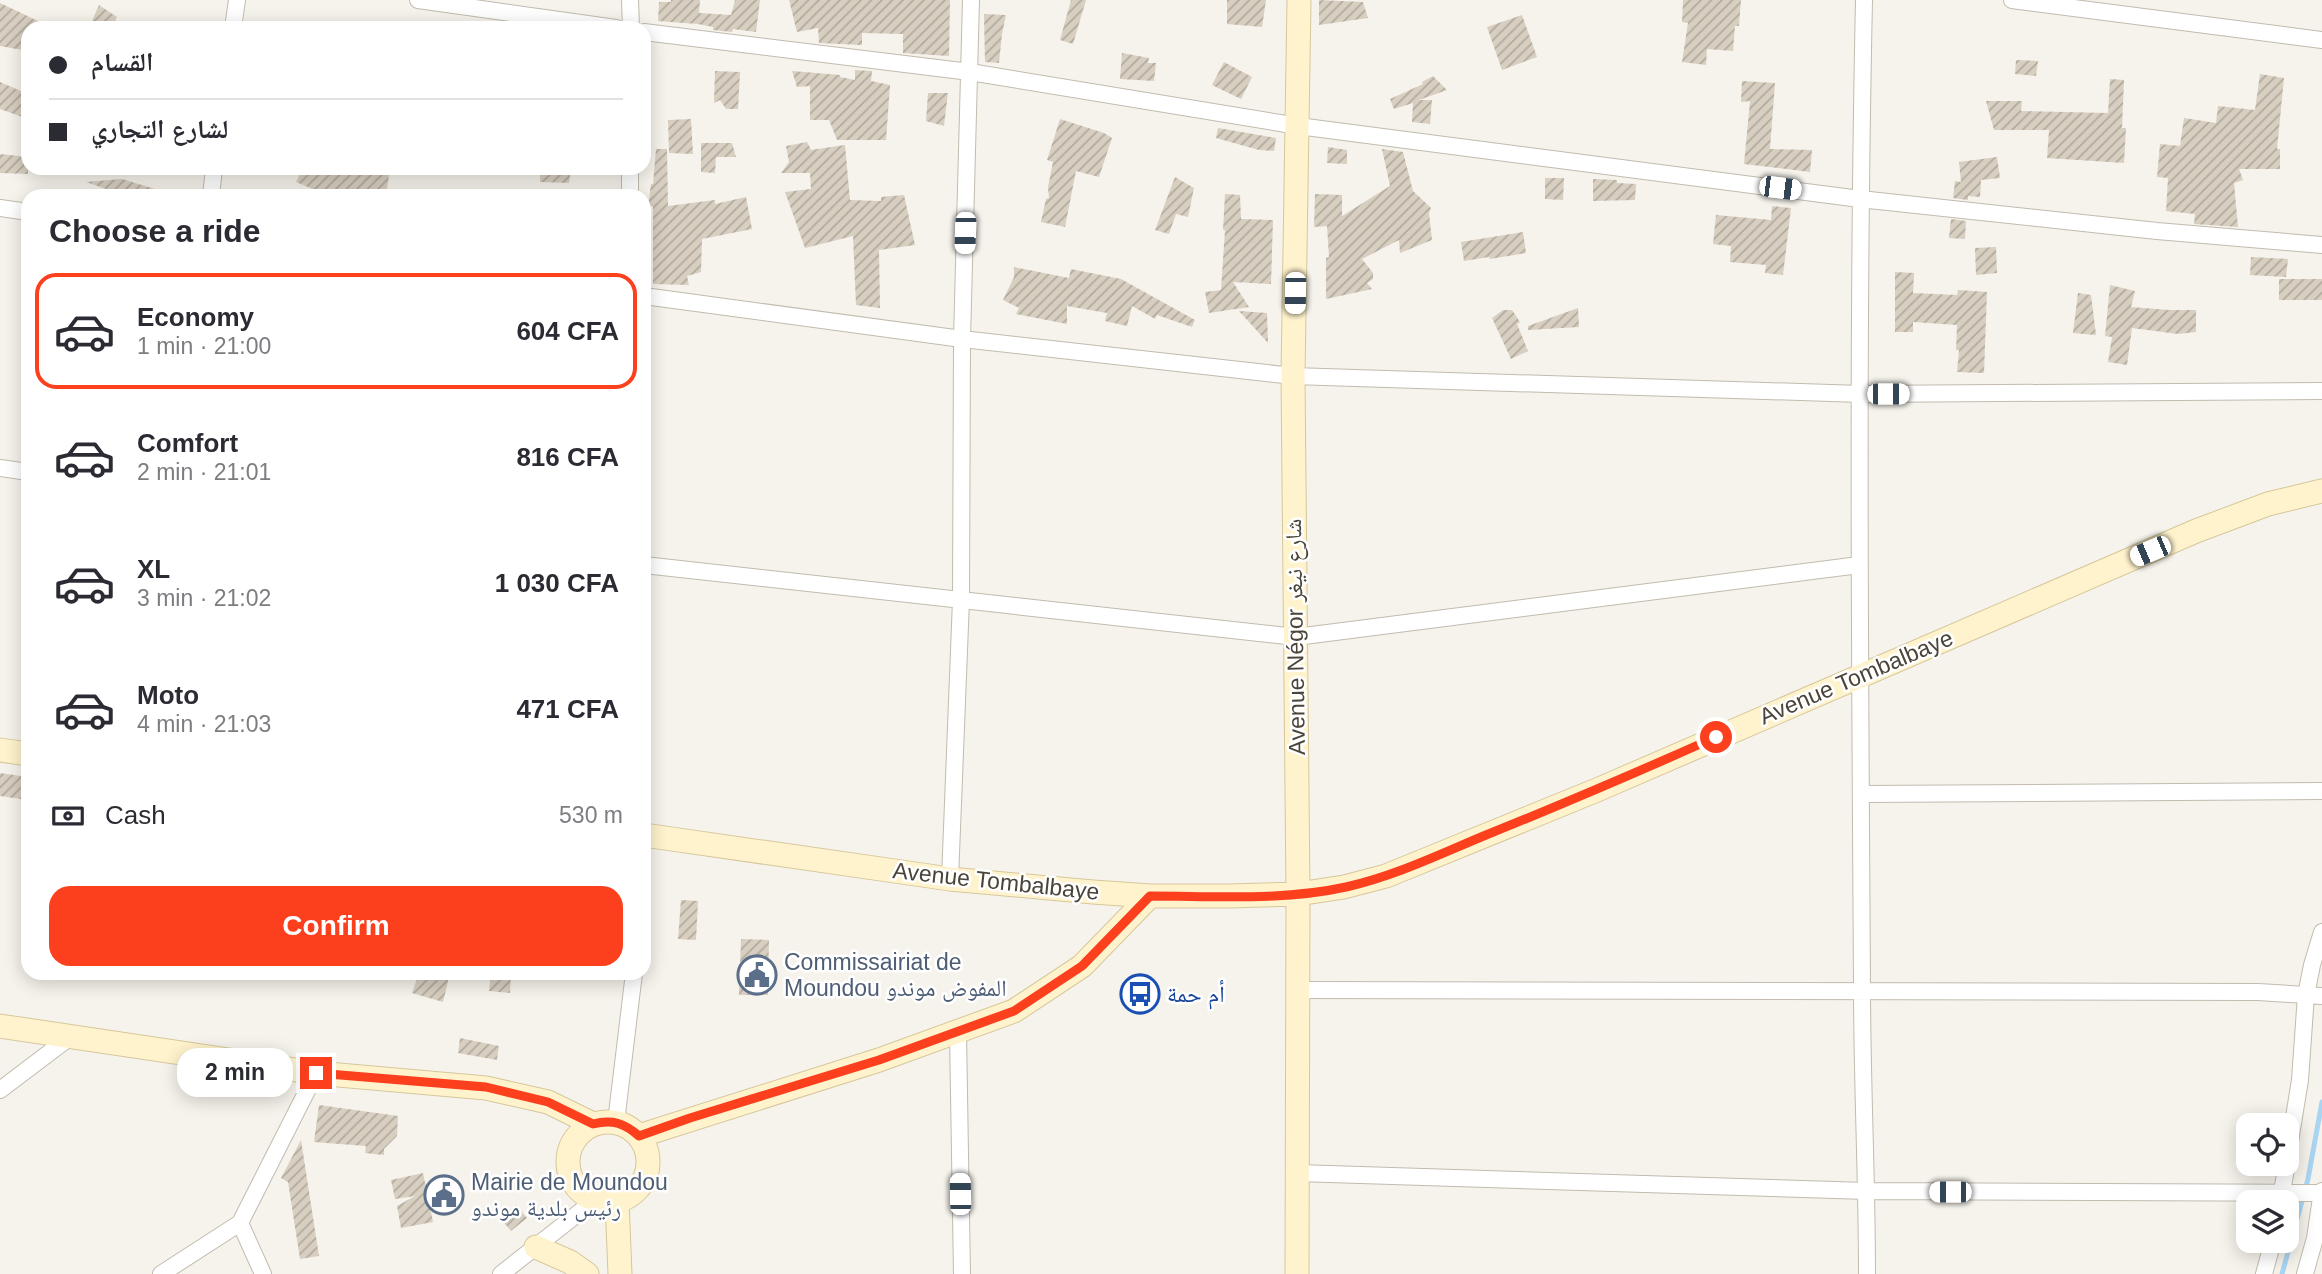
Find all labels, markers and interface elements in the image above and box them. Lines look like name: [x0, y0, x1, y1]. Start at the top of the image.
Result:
text: القسام: [91, 47, 153, 77]
text: لشارع التجاري: [91, 114, 228, 144]
car: [1758, 175, 1803, 201]
car: [954, 212, 977, 254]
text: Choose a ride: [49, 213, 261, 249]
car: [1285, 272, 1306, 314]
icon: car: [53, 300, 116, 363]
text: Economy: [137, 302, 254, 332]
text: 604 CFA: [516, 316, 619, 346]
text: 1 min · 21:00: [137, 333, 271, 359]
car: [1868, 384, 1910, 405]
icon: car: [53, 426, 116, 489]
text: Comfort: [137, 428, 238, 458]
text: 816 CFA: [516, 442, 619, 472]
text: 2 min · 21:01: [137, 459, 271, 485]
street label: Avenue Négor شارع نيغر: [1280, 518, 1312, 755]
car: [2127, 533, 2174, 569]
icon: car: [53, 552, 116, 615]
text: XL: [137, 554, 170, 584]
text: 1 030 CFA: [495, 568, 619, 598]
text: 3 min · 21:02: [137, 585, 271, 611]
street label: Avenue Tombalbaye: [1755, 624, 1957, 730]
icon: car: [53, 678, 116, 741]
text: Moto: [137, 680, 199, 710]
text: 471 CFA: [516, 694, 619, 724]
text: 4 min · 21:03: [137, 711, 271, 737]
route start: [1700, 721, 1732, 753]
icon: cash: [49, 797, 87, 835]
text: Cash: [105, 800, 166, 830]
text: 530 m: [559, 802, 623, 828]
street label: Avenue Tombalbaye: [891, 857, 1101, 905]
button: Confirm: [49, 886, 623, 966]
place label: Commissairiat de Moundou المفوض موندو: [784, 949, 1007, 1002]
public building icon: Commissairiat de Moundou المفوض موندو: [736, 954, 778, 996]
bus stop icon: أم حمة: [1119, 973, 1161, 1015]
place label: أم حمة: [1167, 980, 1225, 1010]
callout: 2 min: [176, 1048, 292, 1098]
route end: [300, 1057, 332, 1089]
text: 2 min: [205, 1059, 265, 1085]
map controls: [2236, 1113, 2299, 1253]
button: locate: [2236, 1113, 2299, 1176]
place label: Mairie de Moundou رئيس بلدية موندو: [471, 1169, 668, 1222]
car: [950, 1173, 971, 1215]
public building icon: Mairie de Moundou رئيس بلدية موندو: [423, 1174, 465, 1216]
car: [1930, 1182, 1972, 1203]
button: layers: [2236, 1190, 2299, 1253]

